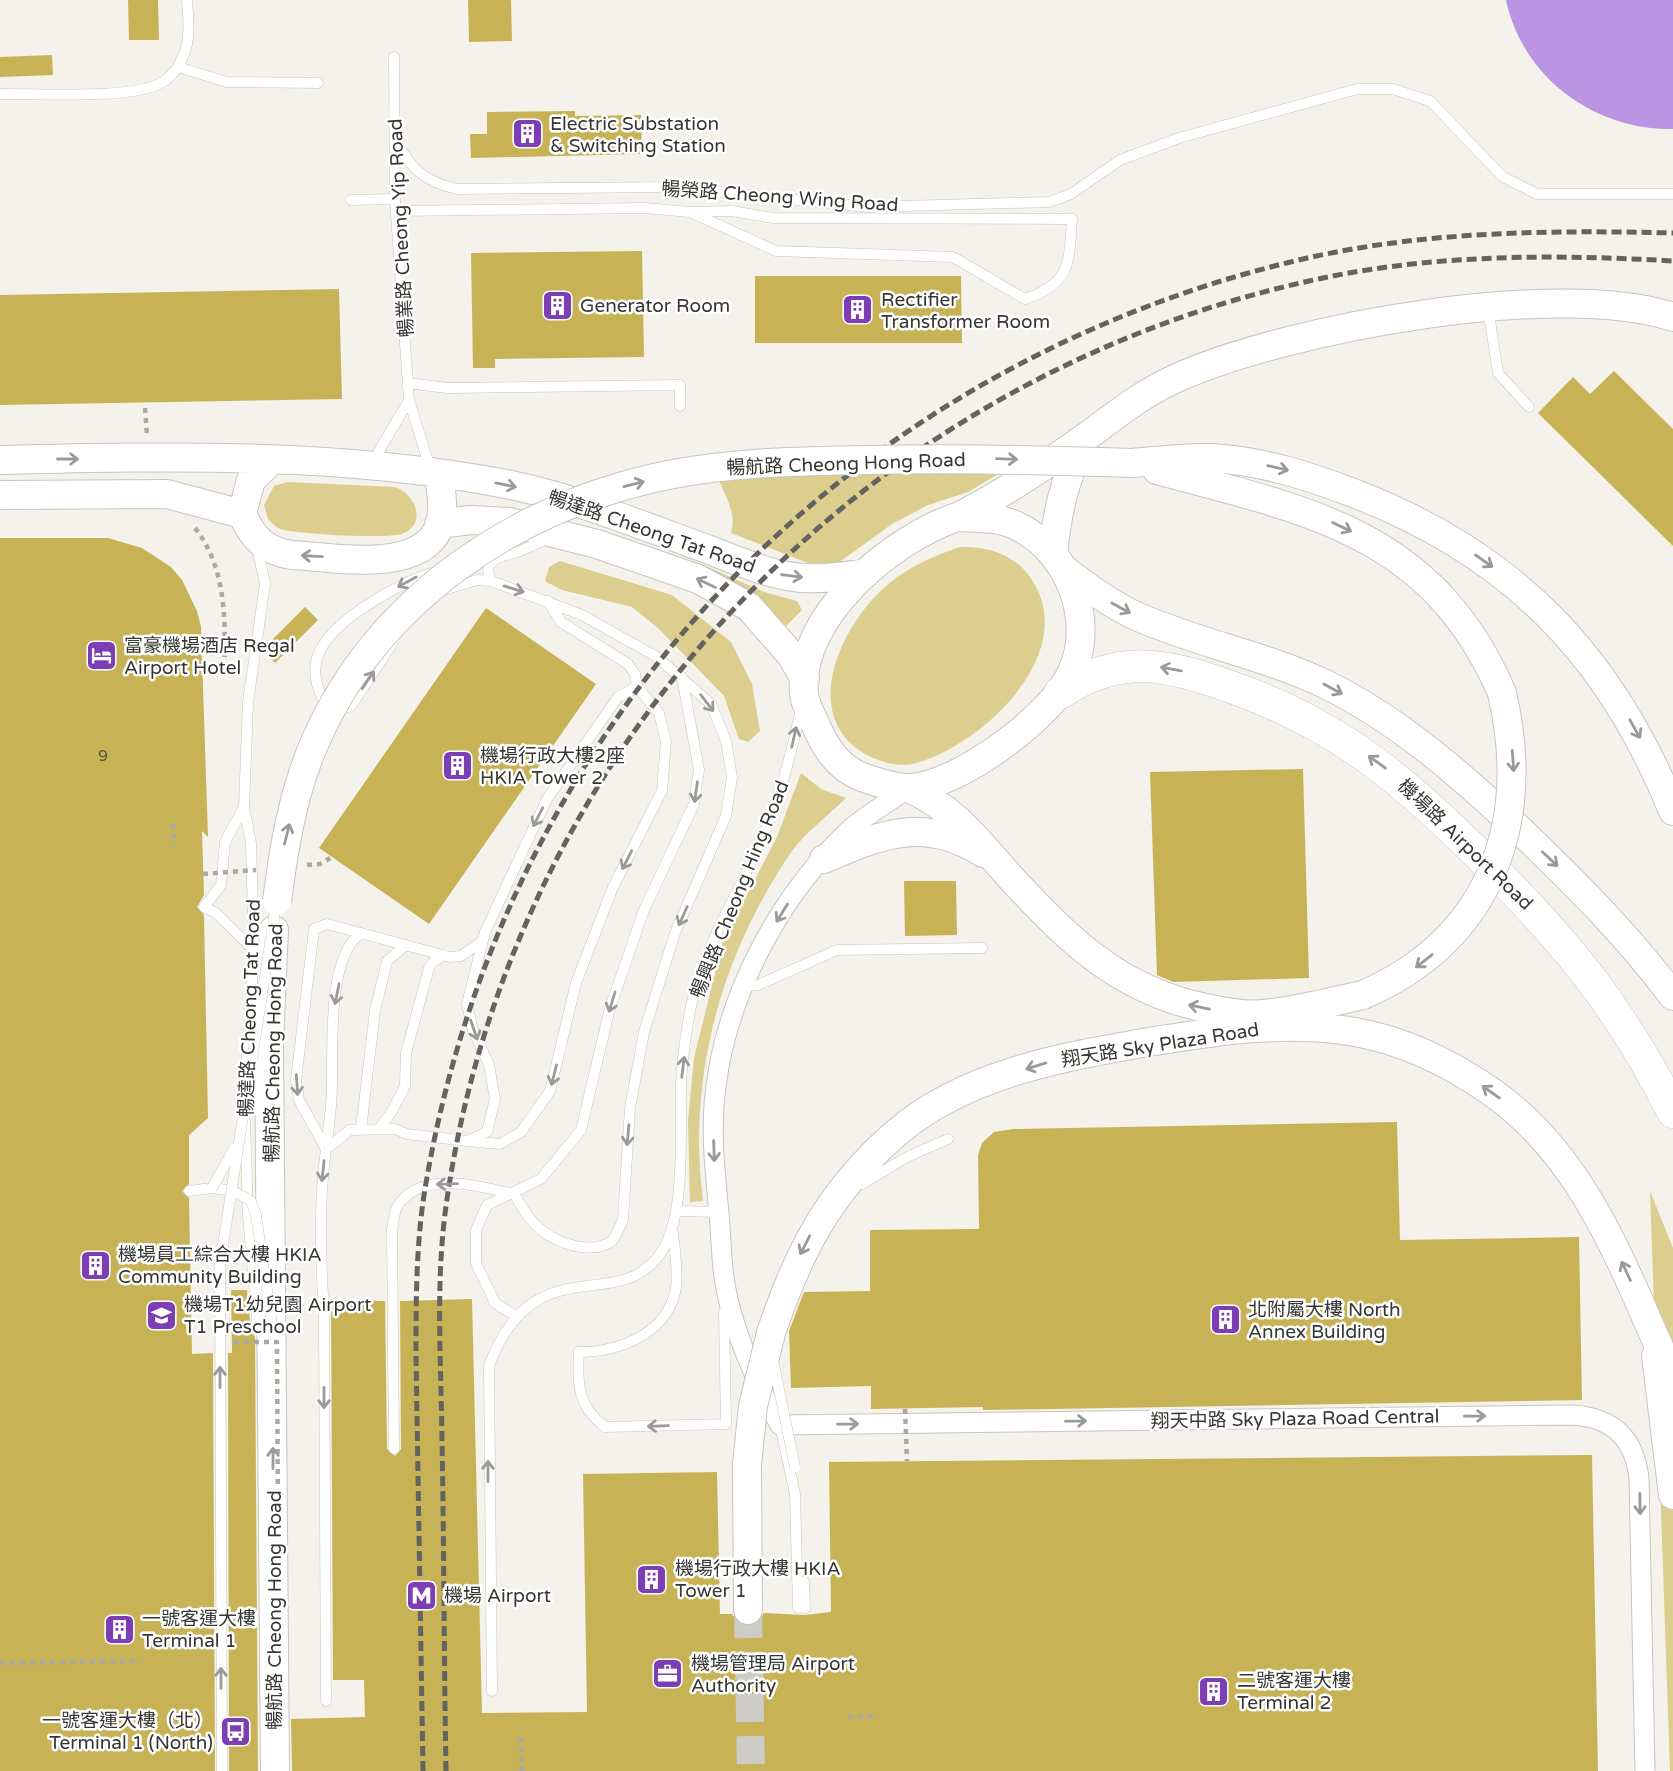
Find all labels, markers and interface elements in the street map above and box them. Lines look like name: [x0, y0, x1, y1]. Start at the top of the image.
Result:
place label: Electric Substation & Switching Station: [550, 113, 726, 157]
building icon: Electric Substation & Switching Station: [510, 117, 544, 151]
street label: 暢業路 Cheong Yip Road: [384, 118, 418, 338]
street label: 暢榮路 Cheong Wing Road: [661, 178, 899, 216]
building icon: Generator Room: [540, 288, 574, 322]
place label: Rectifier Transformer Room: [881, 289, 1050, 333]
building icon: Rectifier Transformer Room: [841, 293, 875, 327]
place label: Generator Room: [580, 295, 730, 317]
street label: 暢航路 Cheong Hong Road: [726, 449, 966, 479]
one-way arrow: [56, 452, 79, 466]
one-way arrow: [995, 452, 1018, 465]
one-way arrow: [1266, 462, 1289, 475]
one-way arrow: [623, 477, 645, 490]
one-way arrow: [494, 478, 517, 492]
street label: 暢達路 Cheong Tat Road: [545, 486, 758, 578]
one-way arrow: [1331, 521, 1352, 534]
one-way arrow: [301, 549, 324, 562]
one-way arrow: [1474, 554, 1493, 568]
one-way arrow: [780, 569, 803, 582]
one-way arrow: [696, 575, 717, 589]
one-way arrow: [398, 576, 418, 590]
one-way arrow: [503, 584, 525, 597]
one-way arrow: [1111, 601, 1131, 615]
place label: 富豪機場酒店 Regal Airport Hotel: [124, 635, 295, 679]
hotel icon: 富豪機場酒店 Regal Airport Hotel: [84, 639, 118, 673]
one-way arrow: [1160, 662, 1183, 675]
one-way arrow: [361, 671, 375, 690]
one-way arrow: [1323, 683, 1343, 697]
one-way arrow: [699, 694, 714, 713]
one-way arrow: [1628, 718, 1642, 739]
one-way arrow: [788, 726, 801, 749]
place label: 機場行政大樓2座 HKIA Tower 2: [480, 745, 625, 789]
house number: 9: [98, 746, 108, 766]
building icon: 機場行政大樓2座 HKIA Tower 2: [440, 749, 474, 783]
one-way arrow: [1507, 749, 1520, 771]
one-way arrow: [1368, 755, 1387, 769]
street label: 機場路 Airport Road: [1393, 775, 1537, 915]
street label: 暢興路 Cheong Hing Road: [686, 777, 794, 1001]
one-way arrow: [689, 780, 702, 802]
one-way arrow: [531, 806, 545, 827]
one-way arrow: [281, 823, 294, 845]
one-way arrow: [619, 849, 633, 870]
one-way arrow: [1541, 851, 1558, 868]
street label: 暢達路 Cheong Tat Road: [235, 899, 265, 1117]
one-way arrow: [775, 903, 790, 922]
one-way arrow: [676, 904, 689, 926]
street label: 暢航路 Cheong Hong Road: [261, 923, 287, 1163]
one-way arrow: [1415, 953, 1433, 968]
one-way arrow: [329, 982, 343, 1005]
one-way arrow: [605, 991, 618, 1013]
one-way arrow: [1188, 999, 1211, 1013]
one-way arrow: [469, 1018, 481, 1040]
street label: 翔天路 Sky Plaza Road: [1060, 1018, 1261, 1071]
one-way arrow: [677, 1056, 690, 1079]
one-way arrow: [1025, 1060, 1047, 1073]
one-way arrow: [547, 1063, 560, 1086]
one-way arrow: [291, 1073, 304, 1096]
one-way arrow: [1482, 1085, 1501, 1100]
one-way arrow: [621, 1124, 634, 1146]
one-way arrow: [707, 1140, 720, 1163]
one-way arrow: [316, 1159, 329, 1182]
one-way arrow: [435, 1178, 458, 1191]
one-way arrow: [798, 1234, 812, 1254]
place label: 機場員工綜合大樓 HKIA Community Building: [118, 1244, 322, 1288]
building icon: 機場員工綜合大樓 HKIA Community Building: [78, 1248, 112, 1282]
one-way arrow: [1619, 1261, 1632, 1282]
place label: 機場T1幼兒園 Airport T1 Preschool: [184, 1294, 372, 1338]
school or university icon: 機場T1幼兒園 Airport T1 Preschool: [144, 1298, 178, 1332]
place label: 北附屬大樓 North Annex Building: [1248, 1299, 1401, 1343]
building icon: 北附屬大樓 North Annex Building: [1208, 1303, 1242, 1337]
one-way arrow: [213, 1366, 227, 1389]
one-way arrow: [317, 1387, 331, 1410]
street label: 翔天中路 Sky Plaza Road Central: [1150, 1405, 1440, 1433]
one-way arrow: [1463, 1409, 1486, 1423]
one-way arrow: [1064, 1414, 1087, 1428]
one-way arrow: [836, 1417, 859, 1431]
one-way arrow: [647, 1419, 670, 1432]
one-way arrow: [266, 1447, 280, 1470]
one-way arrow: [481, 1460, 495, 1483]
street label: 暢航路 Cheong Hong Road: [264, 1490, 286, 1730]
one-way arrow: [1633, 1492, 1647, 1515]
place label: 機場行政大樓 HKIA Tower 1: [675, 1558, 841, 1602]
building icon: 機場行政大樓 HKIA Tower 1: [635, 1562, 669, 1596]
metro station icon: 機場 Airport: [404, 1578, 438, 1612]
place label: 機場 Airport: [444, 1585, 551, 1607]
place label: 一號客運大樓 Terminal 1: [142, 1608, 256, 1652]
building icon: 一號客運大樓 Terminal 1: [102, 1612, 136, 1646]
place label: 機場管理局 Airport Authority: [691, 1653, 855, 1697]
office icon: 機場管理局 Airport Authority: [651, 1657, 685, 1691]
one-way arrow: [214, 1667, 228, 1690]
place label: 二號客運大樓 Terminal 2: [1237, 1670, 1351, 1714]
building icon: 二號客運大樓 Terminal 2: [1197, 1674, 1231, 1708]
place label: 一號客運大樓（北） Terminal 1 (North): [42, 1710, 213, 1754]
bus stop icon: 一號客運大樓（北） Terminal 1 (North): [219, 1714, 253, 1748]

